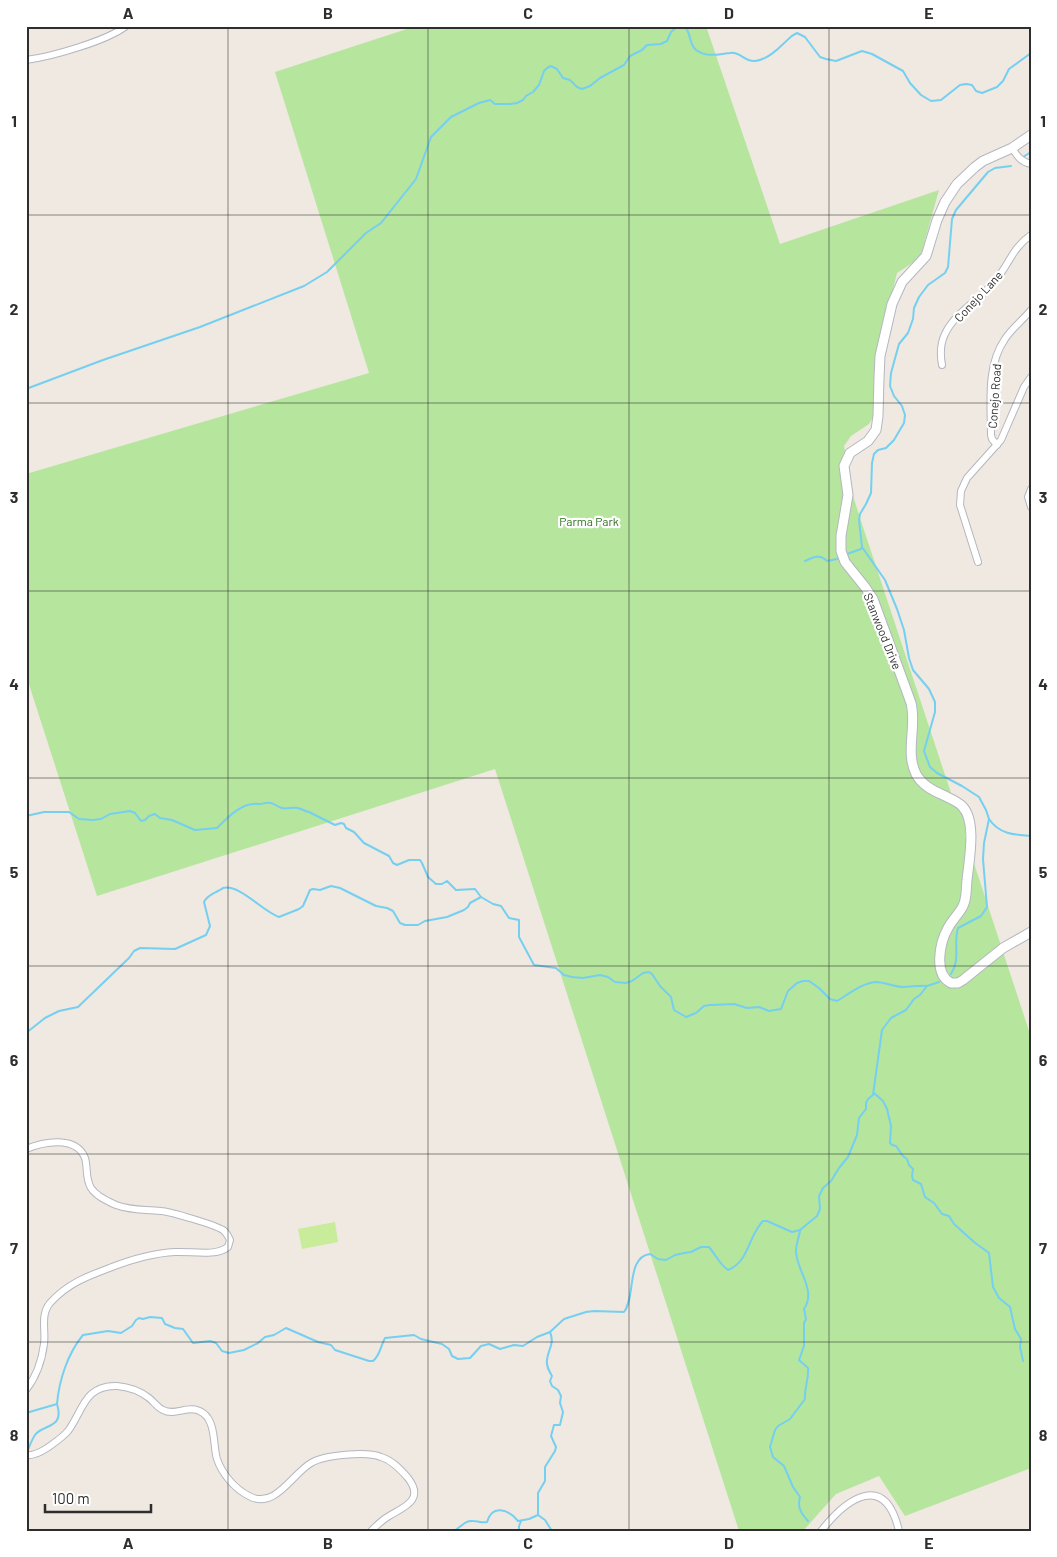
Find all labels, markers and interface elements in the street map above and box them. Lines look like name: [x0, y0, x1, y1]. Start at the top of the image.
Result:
text: A: [123, 3, 134, 22]
text: B: [323, 3, 333, 22]
text: C: [523, 3, 533, 22]
text: D: [724, 3, 734, 22]
text: E: [924, 3, 934, 22]
text: 1: [11, 111, 17, 130]
text: 1: [1040, 111, 1046, 130]
street label: Conejo Lane: [951, 268, 1005, 324]
text: 2: [10, 299, 19, 318]
text: 2: [1039, 299, 1048, 318]
street label: Conejo Road: [985, 363, 1003, 429]
text: 3: [10, 487, 18, 506]
text: 3: [1039, 487, 1047, 506]
park label: Parma Park: [559, 514, 619, 528]
street label: Stanwood Drive: [861, 591, 905, 671]
text: 4: [9, 674, 19, 693]
text: 4: [1038, 674, 1048, 693]
text: 5: [10, 862, 19, 881]
text: 5: [1039, 862, 1048, 881]
text: 6: [10, 1050, 19, 1069]
text: 6: [1039, 1050, 1048, 1069]
text: 7: [10, 1238, 18, 1257]
text: 7: [1039, 1238, 1047, 1257]
text: 8: [10, 1425, 19, 1444]
text: 8: [1039, 1425, 1048, 1444]
scale bar: [45, 1482, 151, 1514]
text: 100 m: [52, 1489, 90, 1507]
text: A: [123, 1533, 134, 1552]
text: B: [323, 1533, 333, 1552]
text: C: [523, 1533, 533, 1552]
text: D: [724, 1533, 734, 1552]
text: E: [924, 1533, 934, 1552]

